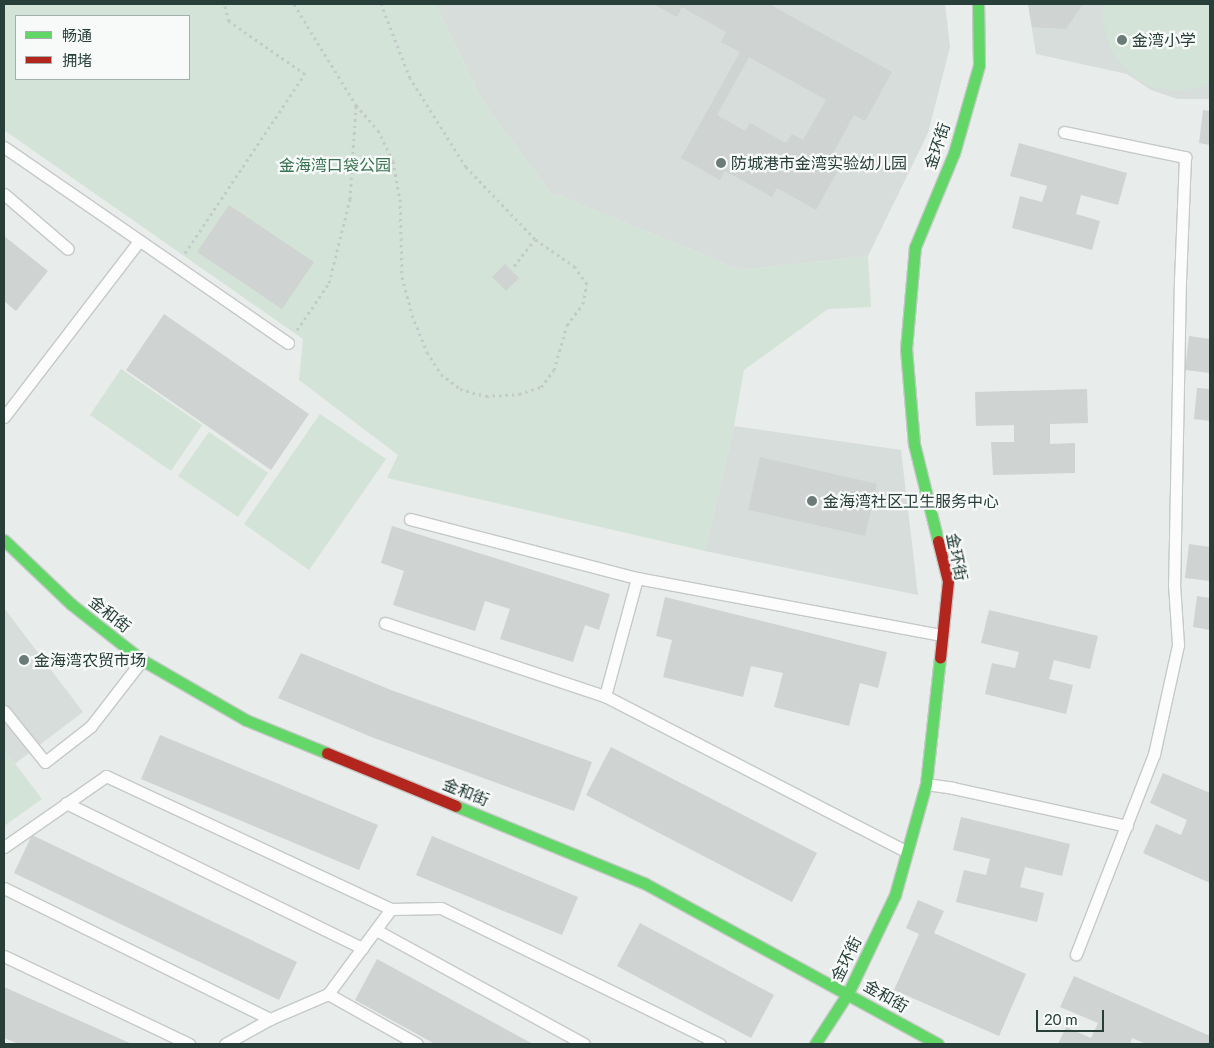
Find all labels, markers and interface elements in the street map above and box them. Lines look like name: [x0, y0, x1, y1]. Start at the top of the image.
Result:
legend: [15, 15, 190, 80]
text: 畅通: [62, 26, 92, 44]
place label: 金湾小学: [1132, 30, 1196, 50]
marker: 金湾小学: [1116, 34, 1128, 46]
text: 拥堵: [62, 51, 92, 69]
street label: 金环街: [920, 120, 954, 172]
place label: 防城港市金湾实验幼儿园: [731, 153, 907, 173]
park label: 金海湾口袋公园: [279, 155, 391, 175]
marker: 防城港市金湾实验幼儿园: [715, 157, 727, 169]
place label: 金海湾社区卫生服务中心: [823, 491, 999, 511]
marker: 金海湾社区卫生服务中心: [805, 494, 819, 508]
street label: 金环街: [943, 532, 971, 582]
street label: 金和街: [85, 592, 135, 636]
place label: 金海湾农贸市场: [34, 650, 146, 670]
marker: 金海湾农贸市场: [18, 654, 30, 666]
street label: 金和街: [440, 774, 492, 810]
street label: 金环街: [827, 933, 865, 985]
street label: 金和街: [860, 976, 912, 1016]
scale bar: [1039, 1000, 1106, 1032]
text: 20 m: [1044, 1010, 1078, 1028]

